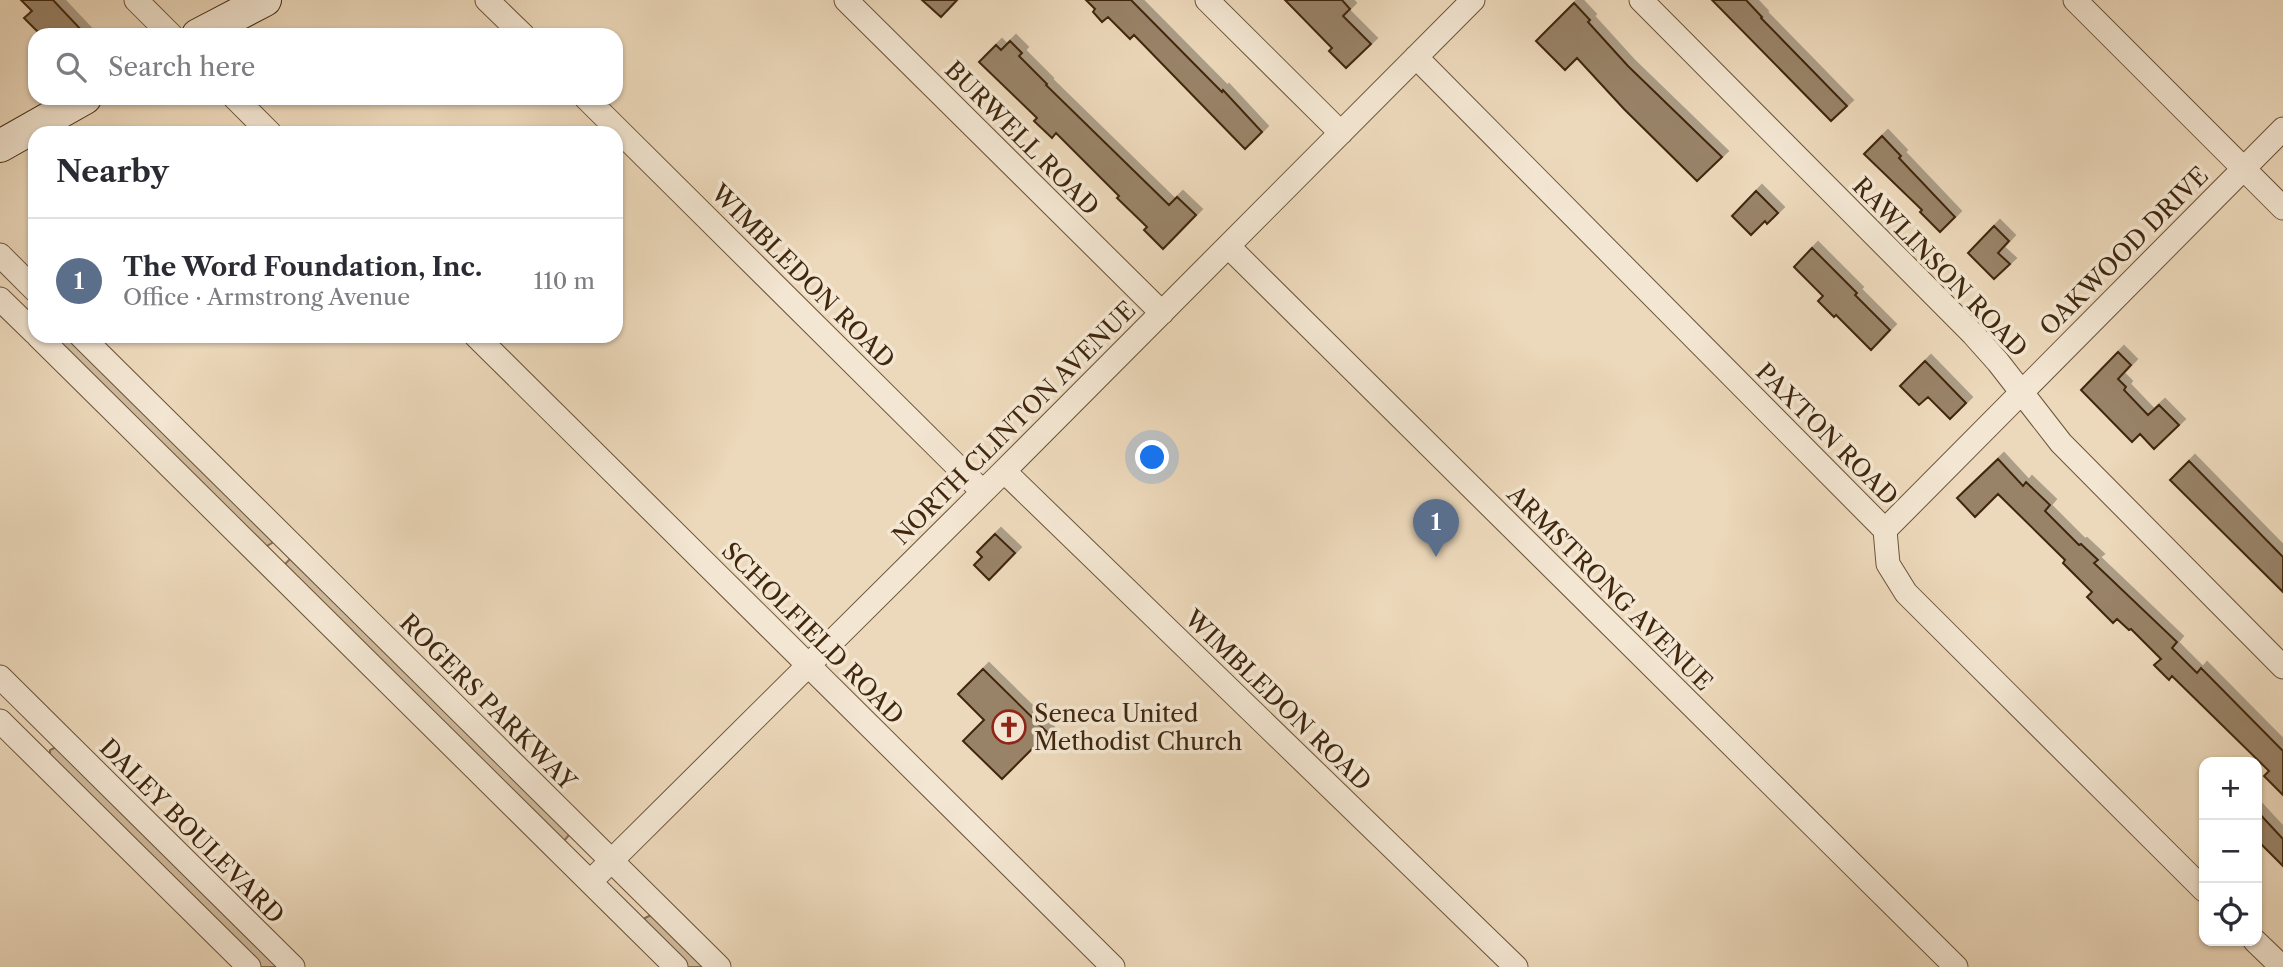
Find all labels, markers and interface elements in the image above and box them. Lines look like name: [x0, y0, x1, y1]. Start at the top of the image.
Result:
search box: [28, 28, 623, 105]
icon: search: [52, 48, 90, 86]
text: Search here: [108, 51, 255, 83]
street label: BURWELL ROAD: [939, 55, 1105, 221]
text: Nearby: [56, 153, 169, 190]
street label: OAKWOOD DRIVE: [2034, 161, 2214, 341]
street label: RAWLINSON ROAD: [1847, 171, 2033, 363]
street label: WIMBLEDON ROAD: [705, 178, 901, 374]
text: The Word Foundation, Inc.: [123, 251, 482, 283]
text: 1: [74, 267, 84, 295]
text: 110 m: [534, 267, 595, 295]
text: Office · Armstrong Avenue: [123, 283, 410, 311]
street label: NORTH CLINTON AVENUE: [886, 295, 1142, 551]
street label: PAXTON ROAD: [1750, 357, 1904, 511]
your location: [1135, 440, 1169, 474]
street label: ARMSTRONG AVENUE: [1501, 479, 1718, 696]
pin: 1: [1413, 499, 1459, 557]
street label: SCHOLFIELD ROAD: [716, 536, 910, 730]
street label: WIMBLEDON ROAD: [1178, 603, 1377, 796]
street label: ROGERS PARKWAY: [394, 608, 583, 797]
place label: Seneca United Methodist Church: [1034, 699, 1242, 756]
church icon: Seneca United Methodist Church: [990, 708, 1028, 746]
street label: DALEY BOULEVARD: [94, 733, 290, 929]
map controls: [2199, 757, 2262, 946]
button: +: [2199, 757, 2262, 820]
button: −: [2199, 820, 2262, 883]
button: locate: [2199, 883, 2262, 946]

